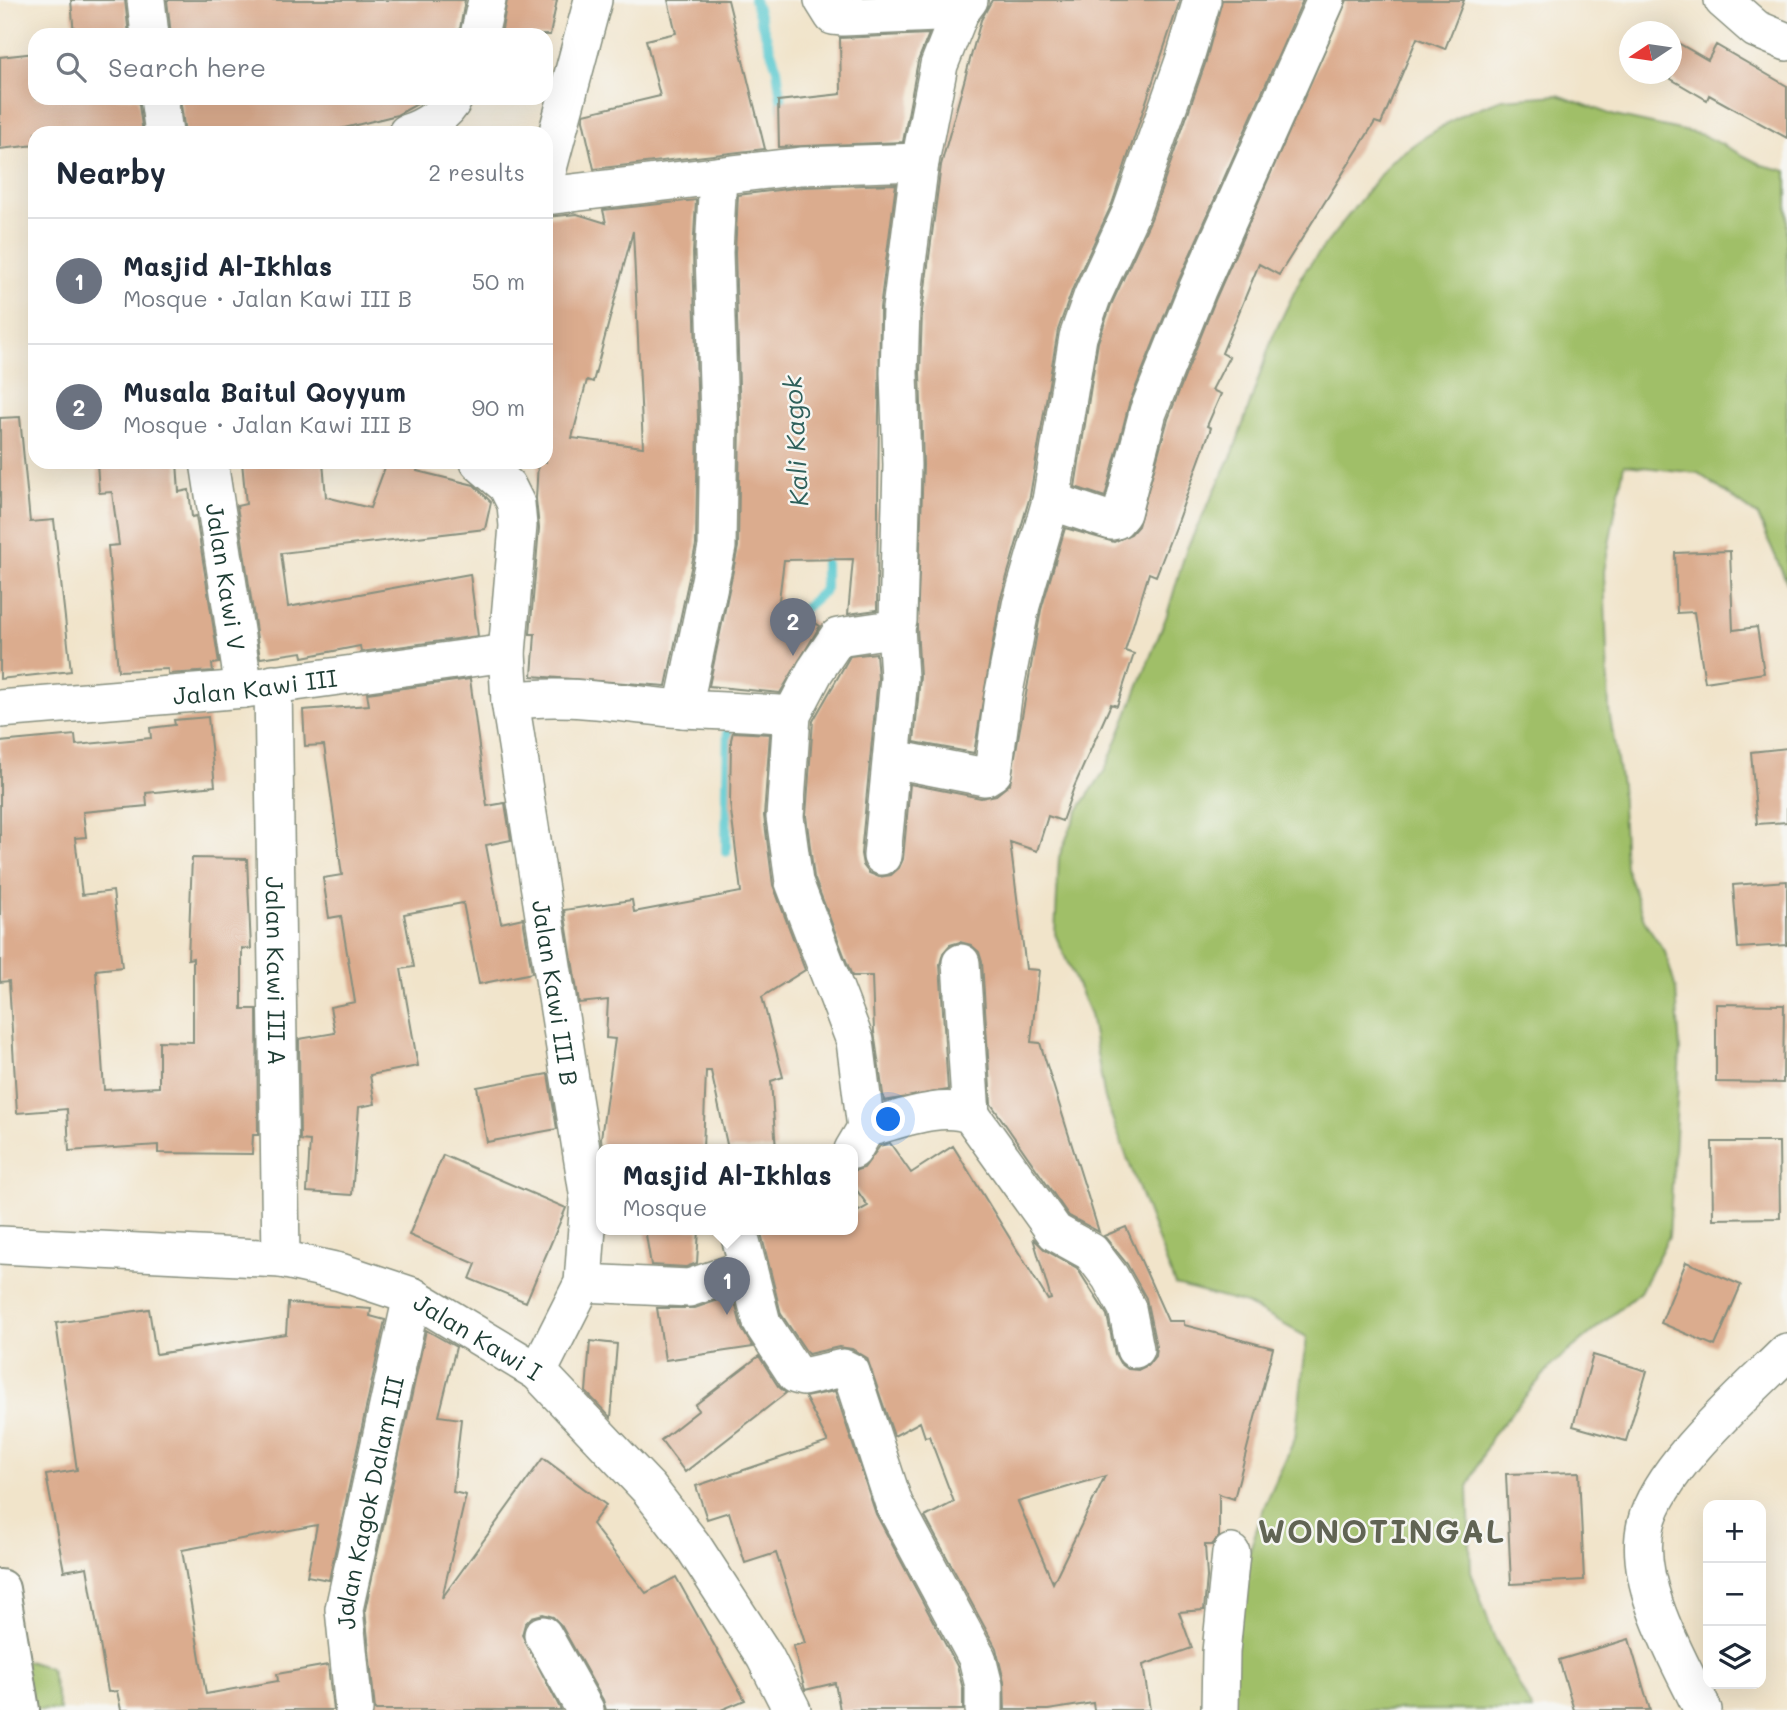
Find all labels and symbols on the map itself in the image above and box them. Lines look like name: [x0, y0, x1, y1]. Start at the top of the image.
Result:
north arrow: [1619, 21, 1682, 84]
water label: Kali Kagok: [775, 373, 815, 507]
street label: Jalan Kawi V: [200, 501, 253, 653]
pin: 2: [770, 598, 816, 656]
street label: Jalan Kawi III: [172, 661, 339, 710]
street label: Jalan Kawi III A: [260, 876, 294, 1066]
street label: Jalan Kawi III B: [526, 898, 586, 1088]
your location: [871, 1102, 905, 1136]
pin: 1: [704, 1257, 750, 1315]
street label: Jalan Kawi I: [409, 1286, 548, 1386]
street label: Jalan Kagok Dalam III: [328, 1373, 410, 1631]
district label: WONOTINGAL: [1258, 1509, 1506, 1551]

